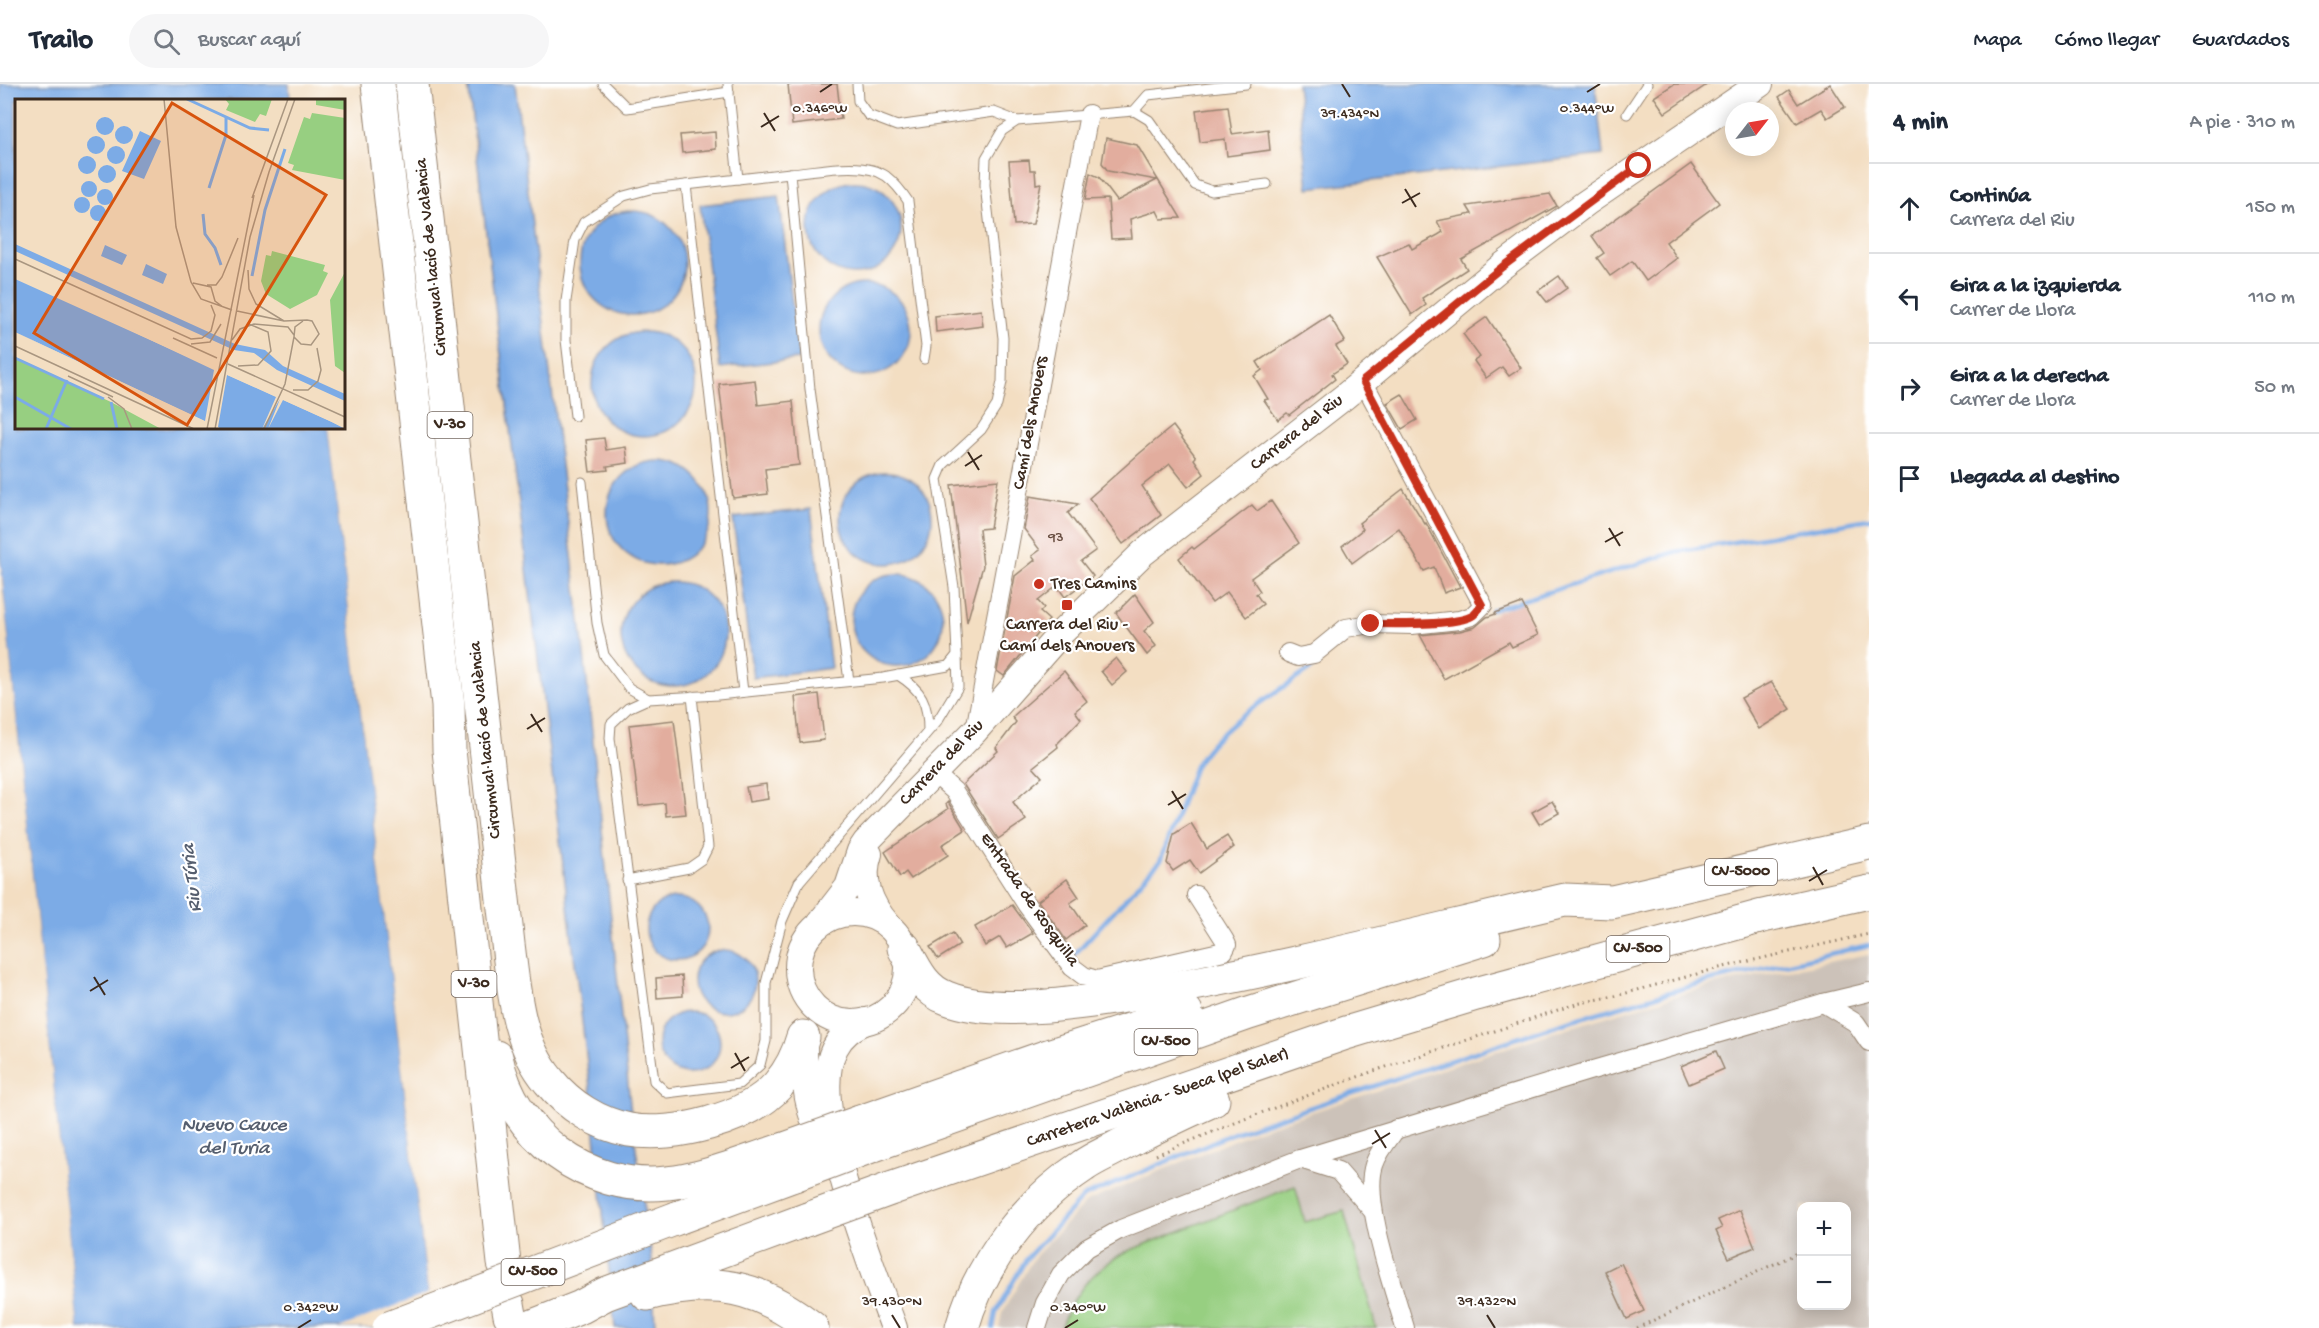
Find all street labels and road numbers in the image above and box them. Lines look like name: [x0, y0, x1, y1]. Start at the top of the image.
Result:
street label: Circumval·lació de València: [411, 156, 453, 357]
street label: Camí dels Anouers: [1009, 354, 1053, 491]
street label: Carrera del Riu: [1246, 390, 1348, 476]
road number: V-30: [428, 412, 472, 438]
street label: Circumval·lació de València: [465, 639, 507, 840]
street label: Carrera del Riu: [895, 715, 989, 811]
street label: Entrada de Rosquilla: [975, 829, 1084, 972]
road number: CV-5000: [1705, 859, 1777, 885]
road number: CV-500: [1606, 936, 1670, 962]
road number: V-30: [452, 971, 496, 997]
road number: CV-500: [1134, 1029, 1198, 1055]
street label: Carretera València - Sueca (pel Saler): [1024, 1043, 1292, 1153]
road number: CV-500: [502, 1259, 564, 1285]

